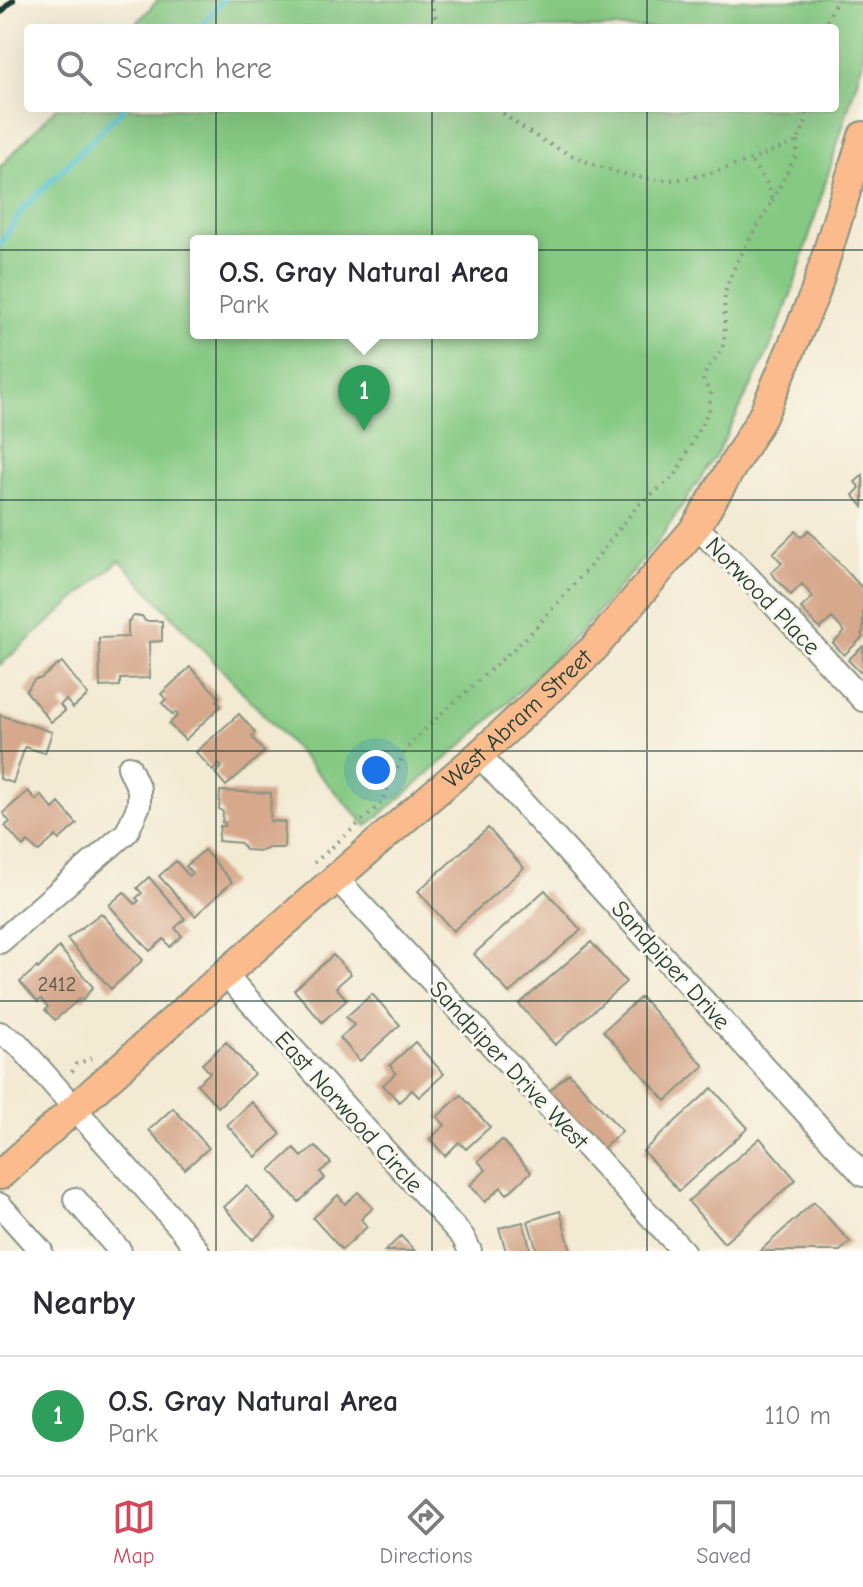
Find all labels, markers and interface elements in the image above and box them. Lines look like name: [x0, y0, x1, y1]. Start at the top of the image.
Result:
search box: [24, 24, 839, 112]
icon: search: [52, 46, 96, 90]
text: Search here: [116, 51, 272, 86]
popup: [190, 235, 538, 339]
text: O.S. Gray Natural Area: [219, 255, 509, 290]
text: Park: [219, 290, 269, 320]
pin: 1: [338, 365, 390, 431]
street label: Norwood Place: [700, 531, 826, 661]
street label: West Abram Street: [437, 642, 599, 794]
your location: [356, 750, 396, 790]
street label: Sandpiper Drive: [606, 895, 736, 1035]
house number: 2412: [38, 973, 76, 996]
street label: Sandpiper Drive West: [424, 975, 595, 1156]
street label: East Norwood Circle: [269, 1025, 429, 1199]
text: Nearby: [32, 1283, 135, 1323]
text: O.S. Gray Natural Area: [108, 1384, 398, 1419]
text: 1: [53, 1401, 63, 1431]
text: 110 m: [764, 1401, 831, 1431]
text: Park: [108, 1419, 158, 1449]
tab: Map: [112, 1495, 156, 1569]
tab: Directions: [380, 1495, 473, 1569]
tab: Saved: [696, 1495, 751, 1569]

